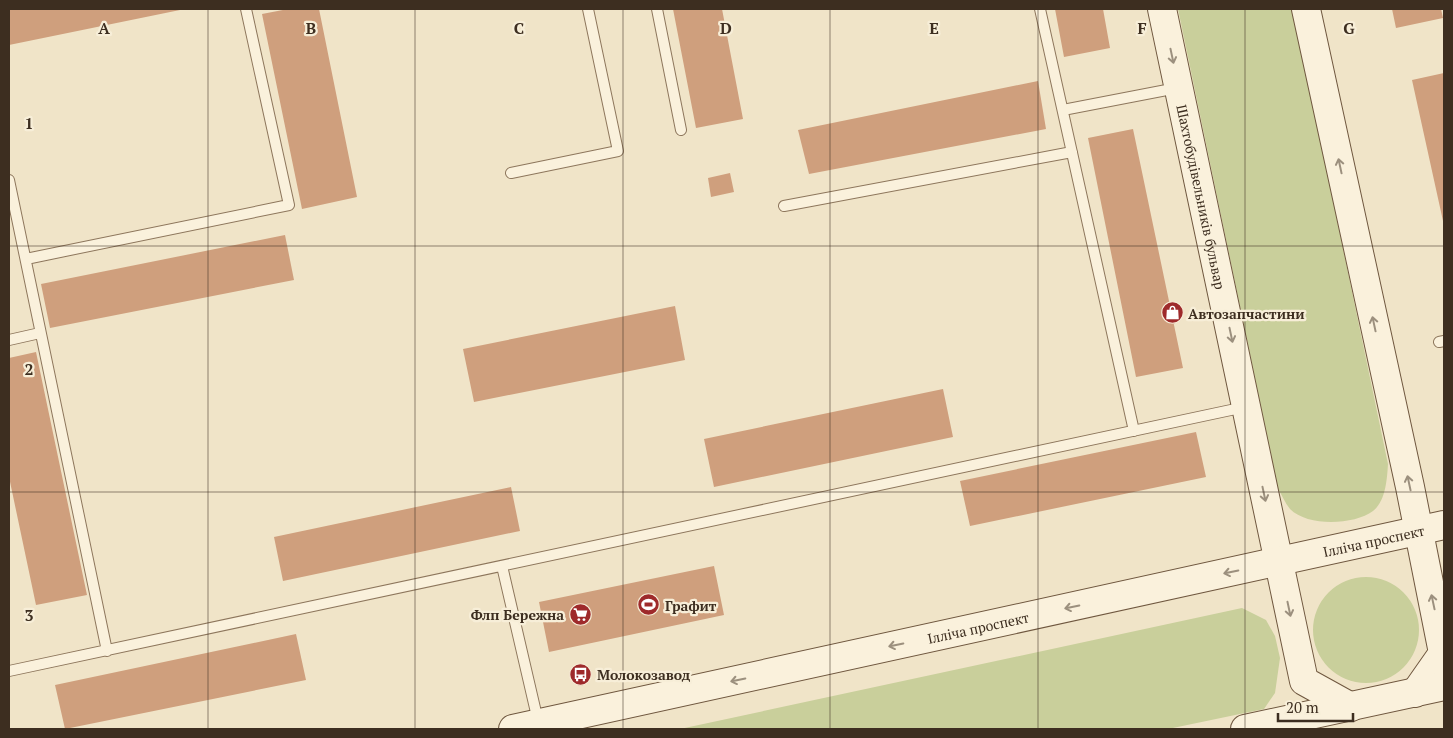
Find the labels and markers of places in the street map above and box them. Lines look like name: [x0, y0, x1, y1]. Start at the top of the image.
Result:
shop icon: Автозапчастини: [1160, 301, 1184, 325]
place label: Автозапчастини: [1188, 304, 1305, 323]
sports icon: Графит: [637, 593, 661, 617]
place label: Графит: [665, 596, 717, 615]
supermarket icon: Флп Бережна: [568, 602, 592, 626]
place label: Флп Бережна: [471, 605, 564, 624]
bus stop icon: Молокозавод: [569, 662, 593, 686]
place label: Молокозавод: [597, 665, 691, 684]

